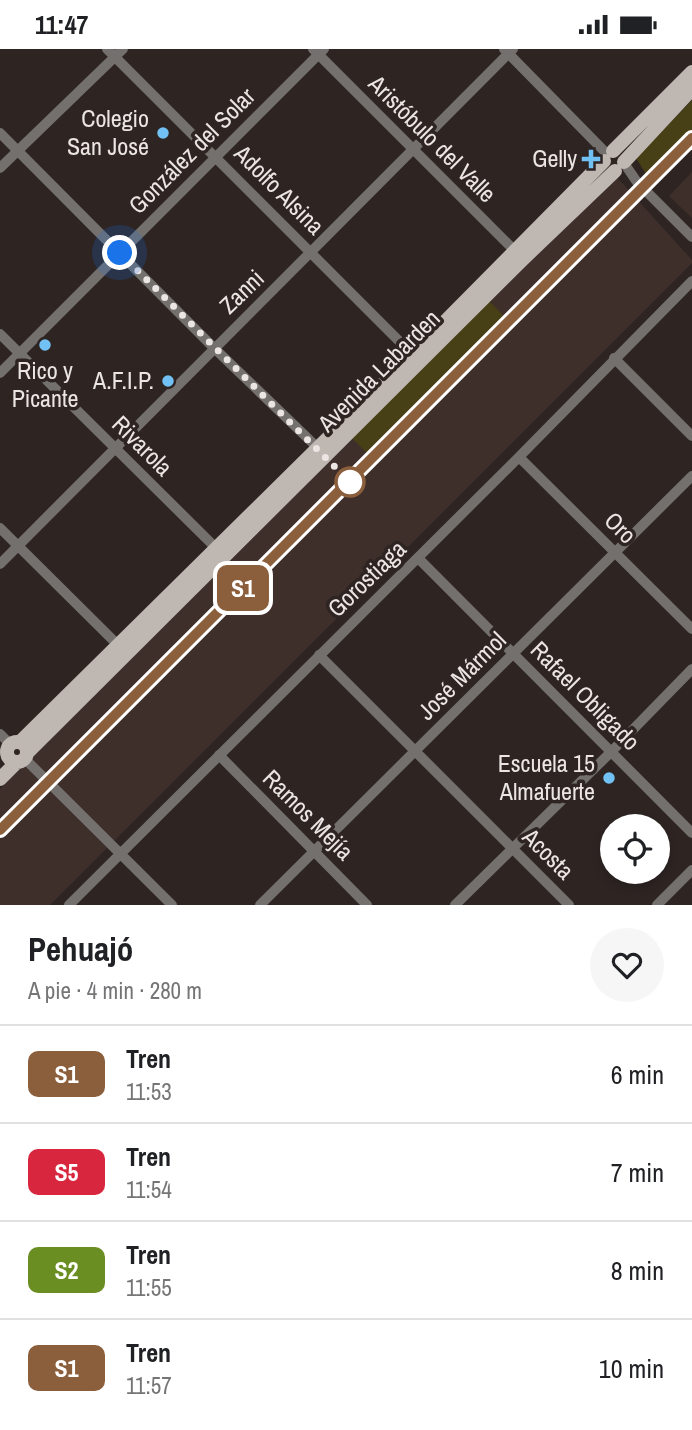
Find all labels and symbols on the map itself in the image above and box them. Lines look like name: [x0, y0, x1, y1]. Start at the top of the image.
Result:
street label: Aristóbulo del Valle: [361, 67, 503, 209]
street label: González del Solar: [121, 80, 262, 220]
place label: Colegio San José: [67, 102, 149, 162]
marker: Colegio San José: [155, 125, 171, 141]
street label: Adolfo Alsina: [227, 137, 332, 241]
place label: Gelly: [532, 142, 577, 174]
marker: Gelly: [583, 151, 599, 167]
your location: [102, 235, 137, 270]
street label: Zanni: [212, 262, 271, 320]
street label: Avenida Labarden: [310, 302, 446, 439]
marker: Rico y Picante: [37, 337, 53, 353]
place label: Rico y Picante: [12, 354, 78, 414]
place label: A.F.I.P.: [92, 364, 154, 396]
marker: A.F.I.P.: [160, 373, 176, 389]
street label: Rivarola: [105, 408, 180, 483]
unlabelled marker: [335, 467, 365, 497]
street label: Oro: [598, 504, 644, 550]
street label: Gorostiaga: [320, 533, 412, 624]
line badge: S1: [212, 565, 274, 611]
street label: José Mármol: [410, 624, 512, 726]
street label: Rafael Obligado: [524, 634, 647, 757]
place label: Escuela 15 Almafuerte: [498, 747, 595, 807]
street label: Ramos Mejía: [256, 762, 361, 867]
marker: Escuela 15 Almafuerte: [601, 770, 617, 786]
street label: Acosta: [515, 820, 581, 886]

